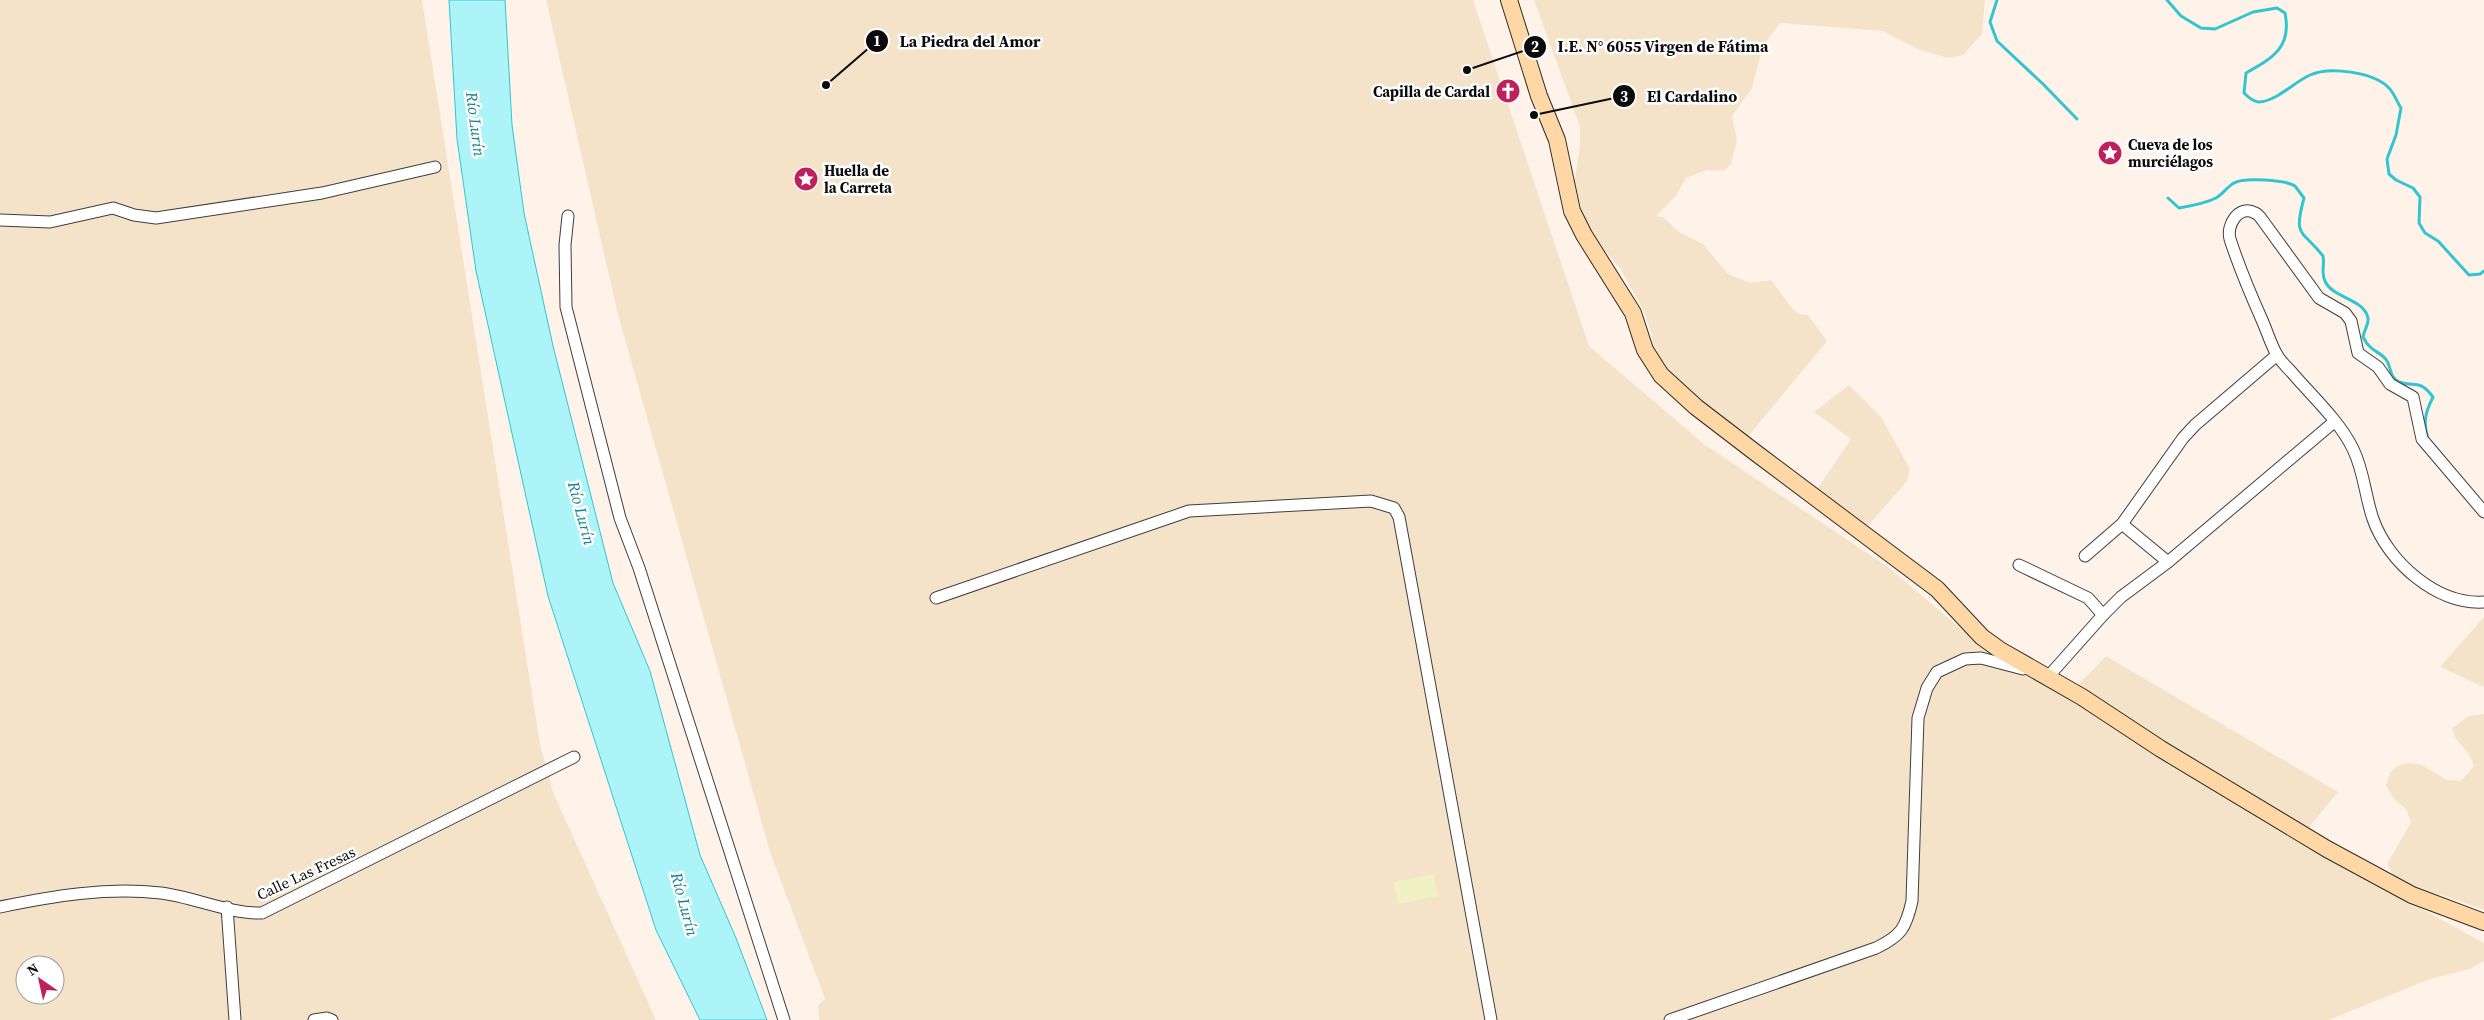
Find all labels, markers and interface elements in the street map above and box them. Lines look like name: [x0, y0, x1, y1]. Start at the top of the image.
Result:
callout: La Piedra del Amor: [865, 26, 1051, 57]
text: 1: [873, 30, 881, 51]
text: La Piedra del Amor: [900, 30, 1041, 52]
callout: I.E. N° 6055 Virgen de Fátima: [1522, 31, 1779, 62]
text: I.E. N° 6055 Virgen de Fátima: [1558, 35, 1769, 57]
text: 2: [1531, 36, 1539, 57]
church icon: Capilla de Cardal: [1495, 78, 1521, 104]
place label: Capilla de Cardal: [1373, 81, 1490, 102]
callout: El Cardalino: [1612, 81, 1748, 112]
text: El Cardalino: [1647, 85, 1737, 107]
text: 3: [1620, 86, 1628, 107]
water label: Río Lurín: [461, 89, 491, 158]
place label: Cueva de los murciélagos: [2128, 134, 2213, 172]
place icon: Cueva de los murciélagos: [2097, 140, 2123, 166]
place label: Huella de la Carreta: [824, 160, 893, 198]
place icon: Huella de la Carreta: [793, 166, 819, 192]
water label: Río Lurín: [563, 478, 601, 547]
street label: Calle Las Fresas: [253, 841, 359, 905]
water label: Río Lurín: [666, 869, 704, 938]
north arrow: [15, 955, 65, 1005]
text: N: [23, 958, 43, 980]

